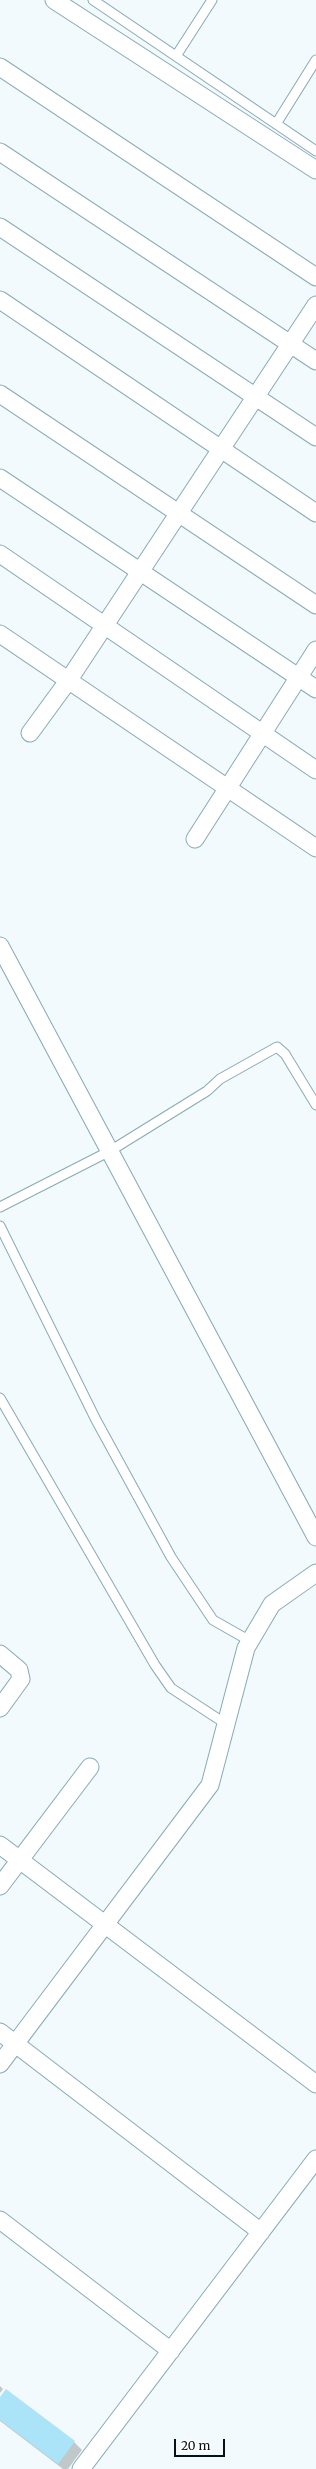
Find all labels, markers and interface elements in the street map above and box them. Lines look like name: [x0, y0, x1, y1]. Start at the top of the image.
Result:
scale bar: [176, 2431, 227, 2457]
text: 20 m: [181, 2438, 210, 2453]

